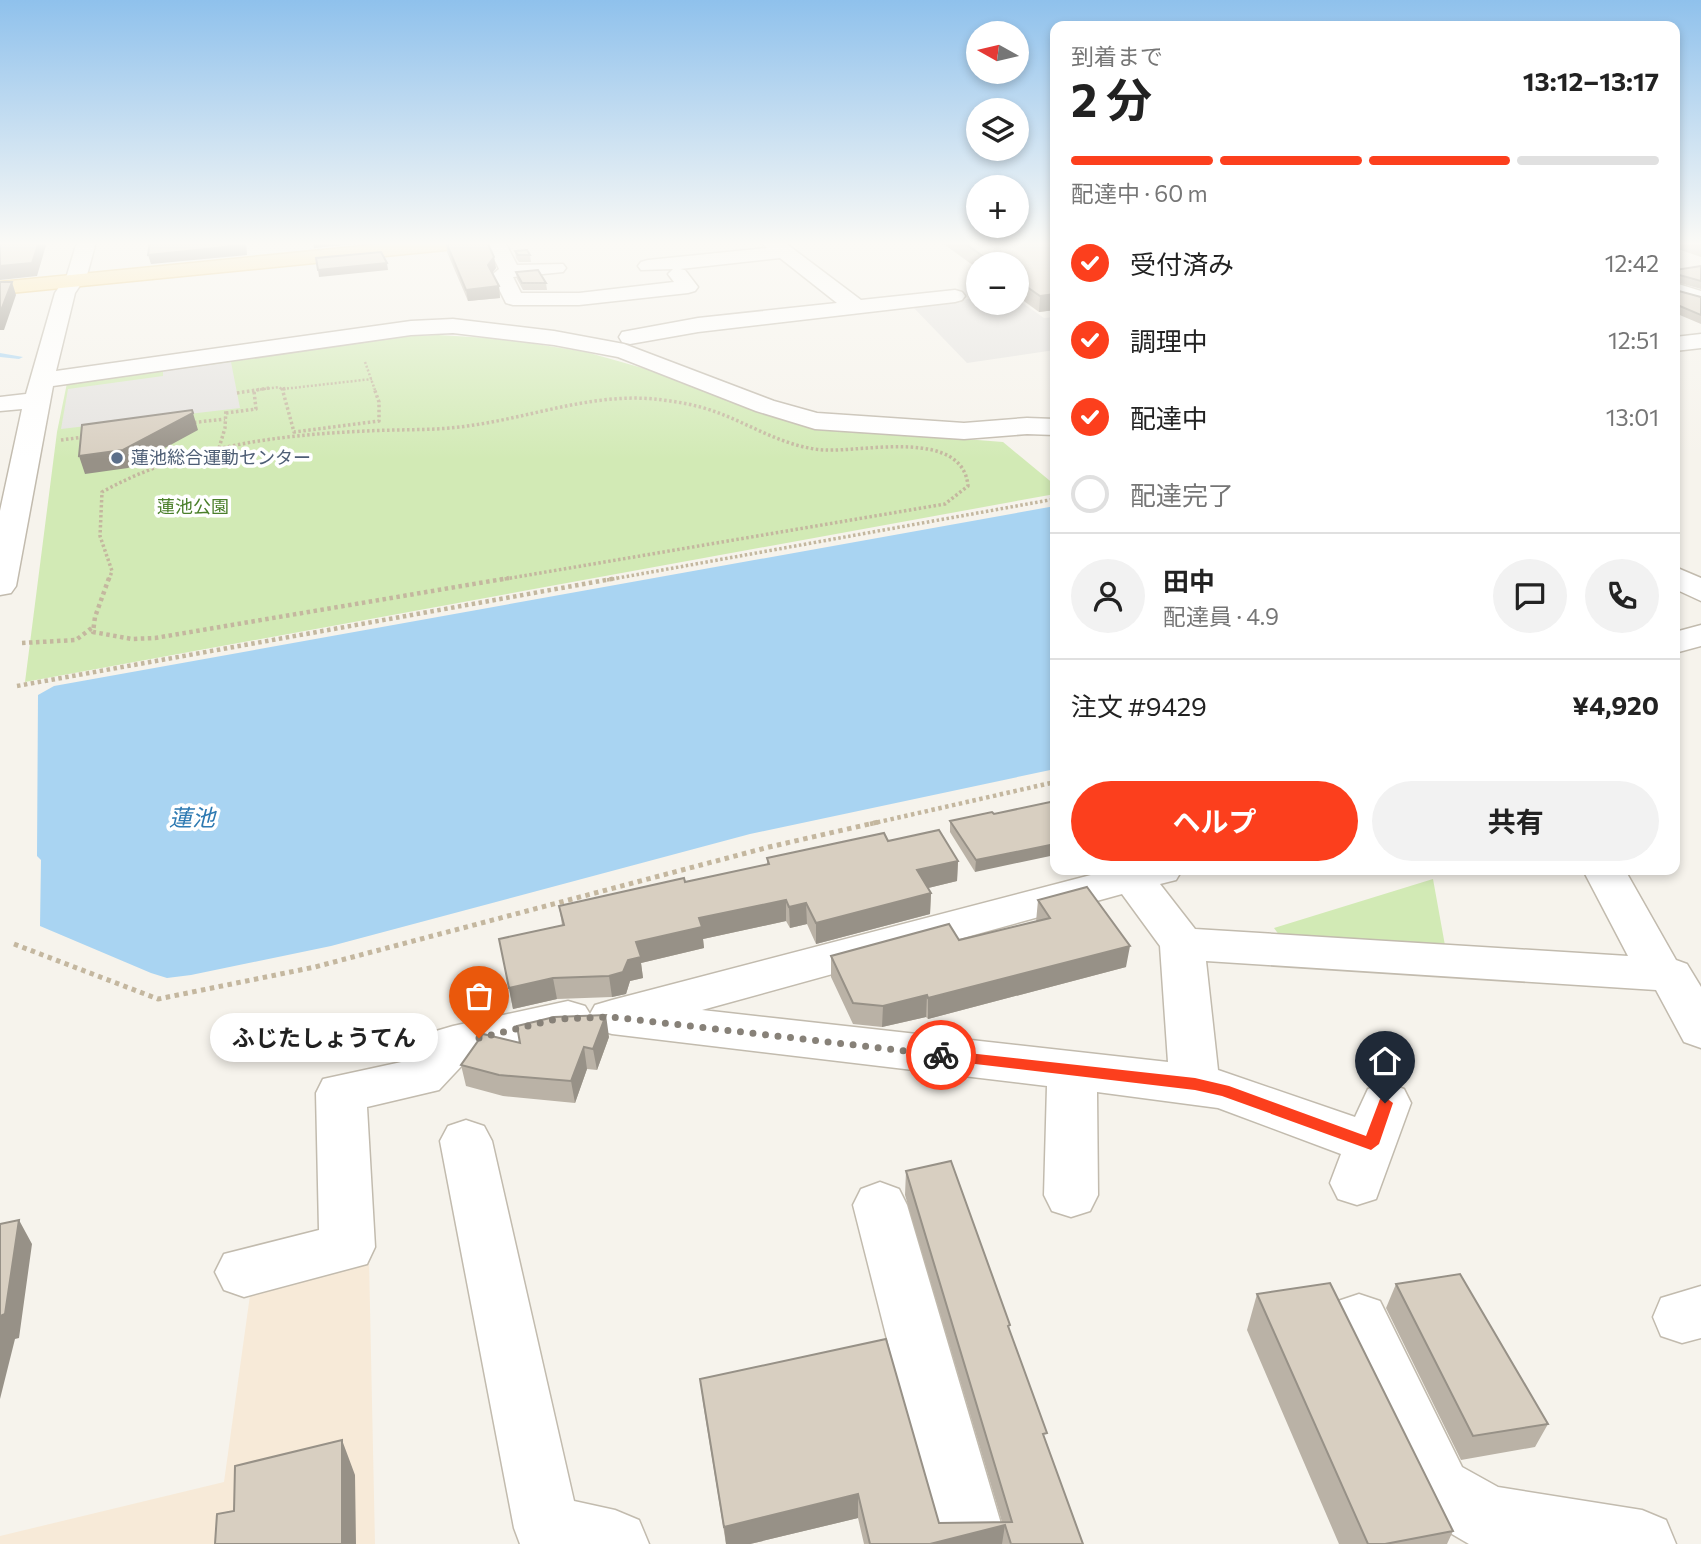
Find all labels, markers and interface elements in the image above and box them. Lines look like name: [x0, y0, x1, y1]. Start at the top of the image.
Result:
north arrow: [966, 21, 1029, 84]
map controls: [966, 21, 1029, 315]
text: 到着まで: [1071, 42, 1163, 70]
text: 13:12–13:17: [1523, 65, 1659, 96]
text: 2 分: [1071, 70, 1152, 126]
button: layers: [966, 98, 1029, 161]
button: +: [966, 175, 1029, 238]
text: 配達中 · 60 m: [1071, 179, 1208, 207]
icon: check: [1071, 244, 1109, 282]
text: 受付済み: [1130, 248, 1234, 279]
text: 12:42: [1605, 249, 1659, 277]
button: −: [966, 252, 1029, 315]
icon: check: [1071, 321, 1109, 359]
text: 調理中: [1130, 325, 1208, 356]
text: 12:51: [1608, 326, 1659, 354]
icon: check: [1071, 398, 1109, 436]
text: 配達中: [1130, 402, 1208, 433]
text: 13:01: [1606, 403, 1659, 431]
place label: 蓮池総合運動センター: [131, 446, 311, 468]
marker: 蓮池総合運動センター: [109, 450, 125, 466]
text: 配達完了: [1130, 479, 1234, 510]
park label: 蓮池公園: [157, 495, 229, 517]
button: person: [1071, 559, 1145, 633]
button: chat: [1493, 559, 1567, 633]
button: phone: [1585, 559, 1659, 633]
text: 田中: [1163, 565, 1215, 596]
text: 配達員 · 4.9: [1163, 602, 1279, 630]
text: ¥4,920: [1572, 689, 1659, 720]
text: 注文 #9429: [1071, 690, 1207, 721]
button: ヘルプ: [1071, 781, 1358, 861]
button: 共有: [1372, 781, 1659, 861]
water label: 蓮池: [169, 803, 217, 831]
pin: [449, 966, 509, 1038]
icon: bag: [460, 977, 498, 1015]
callout: ふじたしょうてん: [210, 1014, 437, 1062]
courier: [906, 1020, 976, 1090]
text: ふじたしょうてん: [232, 1023, 416, 1051]
pin: [1355, 1031, 1415, 1103]
icon: bike: [922, 1036, 960, 1074]
icon: home: [1366, 1042, 1404, 1080]

